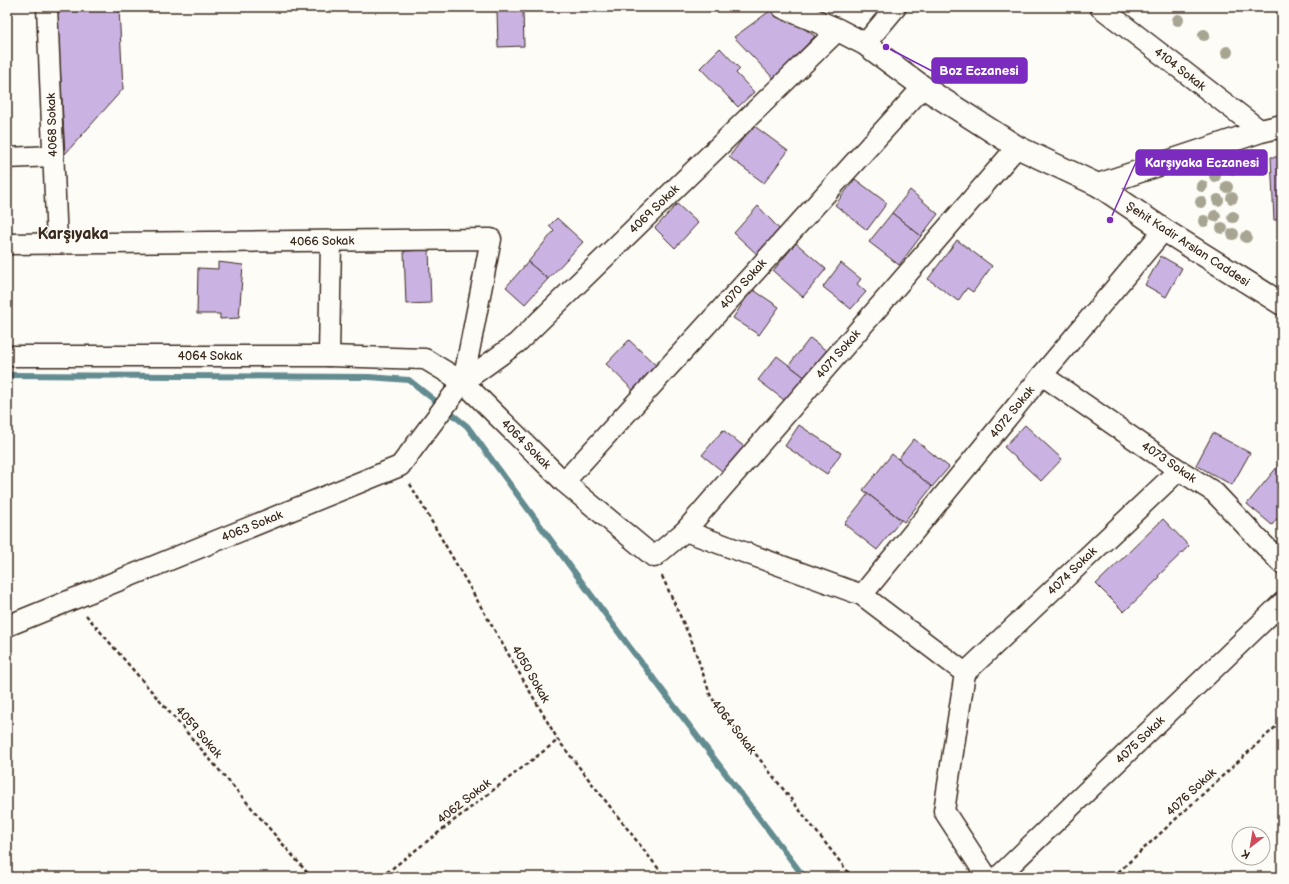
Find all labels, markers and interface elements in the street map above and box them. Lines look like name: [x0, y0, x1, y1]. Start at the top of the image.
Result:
street label: 4104 Sokak: [1151, 44, 1209, 94]
callout: Boz Eczanesi: [932, 58, 1027, 83]
text: Boz Eczanesi: [939, 63, 1019, 79]
street label: 4068 Sokak: [44, 93, 61, 157]
callout: Karşıyaka Eczanesi: [1136, 150, 1267, 175]
text: Karşıyaka Eczanesi: [1145, 155, 1259, 171]
street label: 4069 Sokak: [626, 182, 683, 237]
street label: Şehit Kadir Arslan Caddesi: [1123, 199, 1252, 290]
district label: Karşıyaka: [37, 225, 109, 244]
street label: 4066 Sokak: [290, 233, 354, 250]
street label: 4070 Sokak: [717, 256, 770, 313]
street label: 4071 Sokak: [813, 327, 864, 382]
street label: 4064 Sokak: [178, 349, 242, 364]
street label: 4072 Sokak: [987, 383, 1038, 441]
street label: 4064 Sokak: [498, 416, 554, 473]
street label: 4073 Sokak: [1138, 439, 1199, 486]
street label: 4063 Sokak: [219, 507, 285, 546]
street label: 4074 Sokak: [1044, 544, 1100, 599]
street label: 4050 Sokak: [508, 643, 553, 706]
street label: 4064 Sokak: [708, 697, 759, 757]
street label: 4059 Sokak: [172, 703, 225, 761]
street label: 4075 Sokak: [1113, 713, 1168, 767]
street label: 4076 Sokak: [1163, 765, 1220, 819]
street label: 4062 Sokak: [434, 776, 494, 827]
north arrow: [1231, 826, 1271, 866]
text: K: [1239, 846, 1253, 862]

